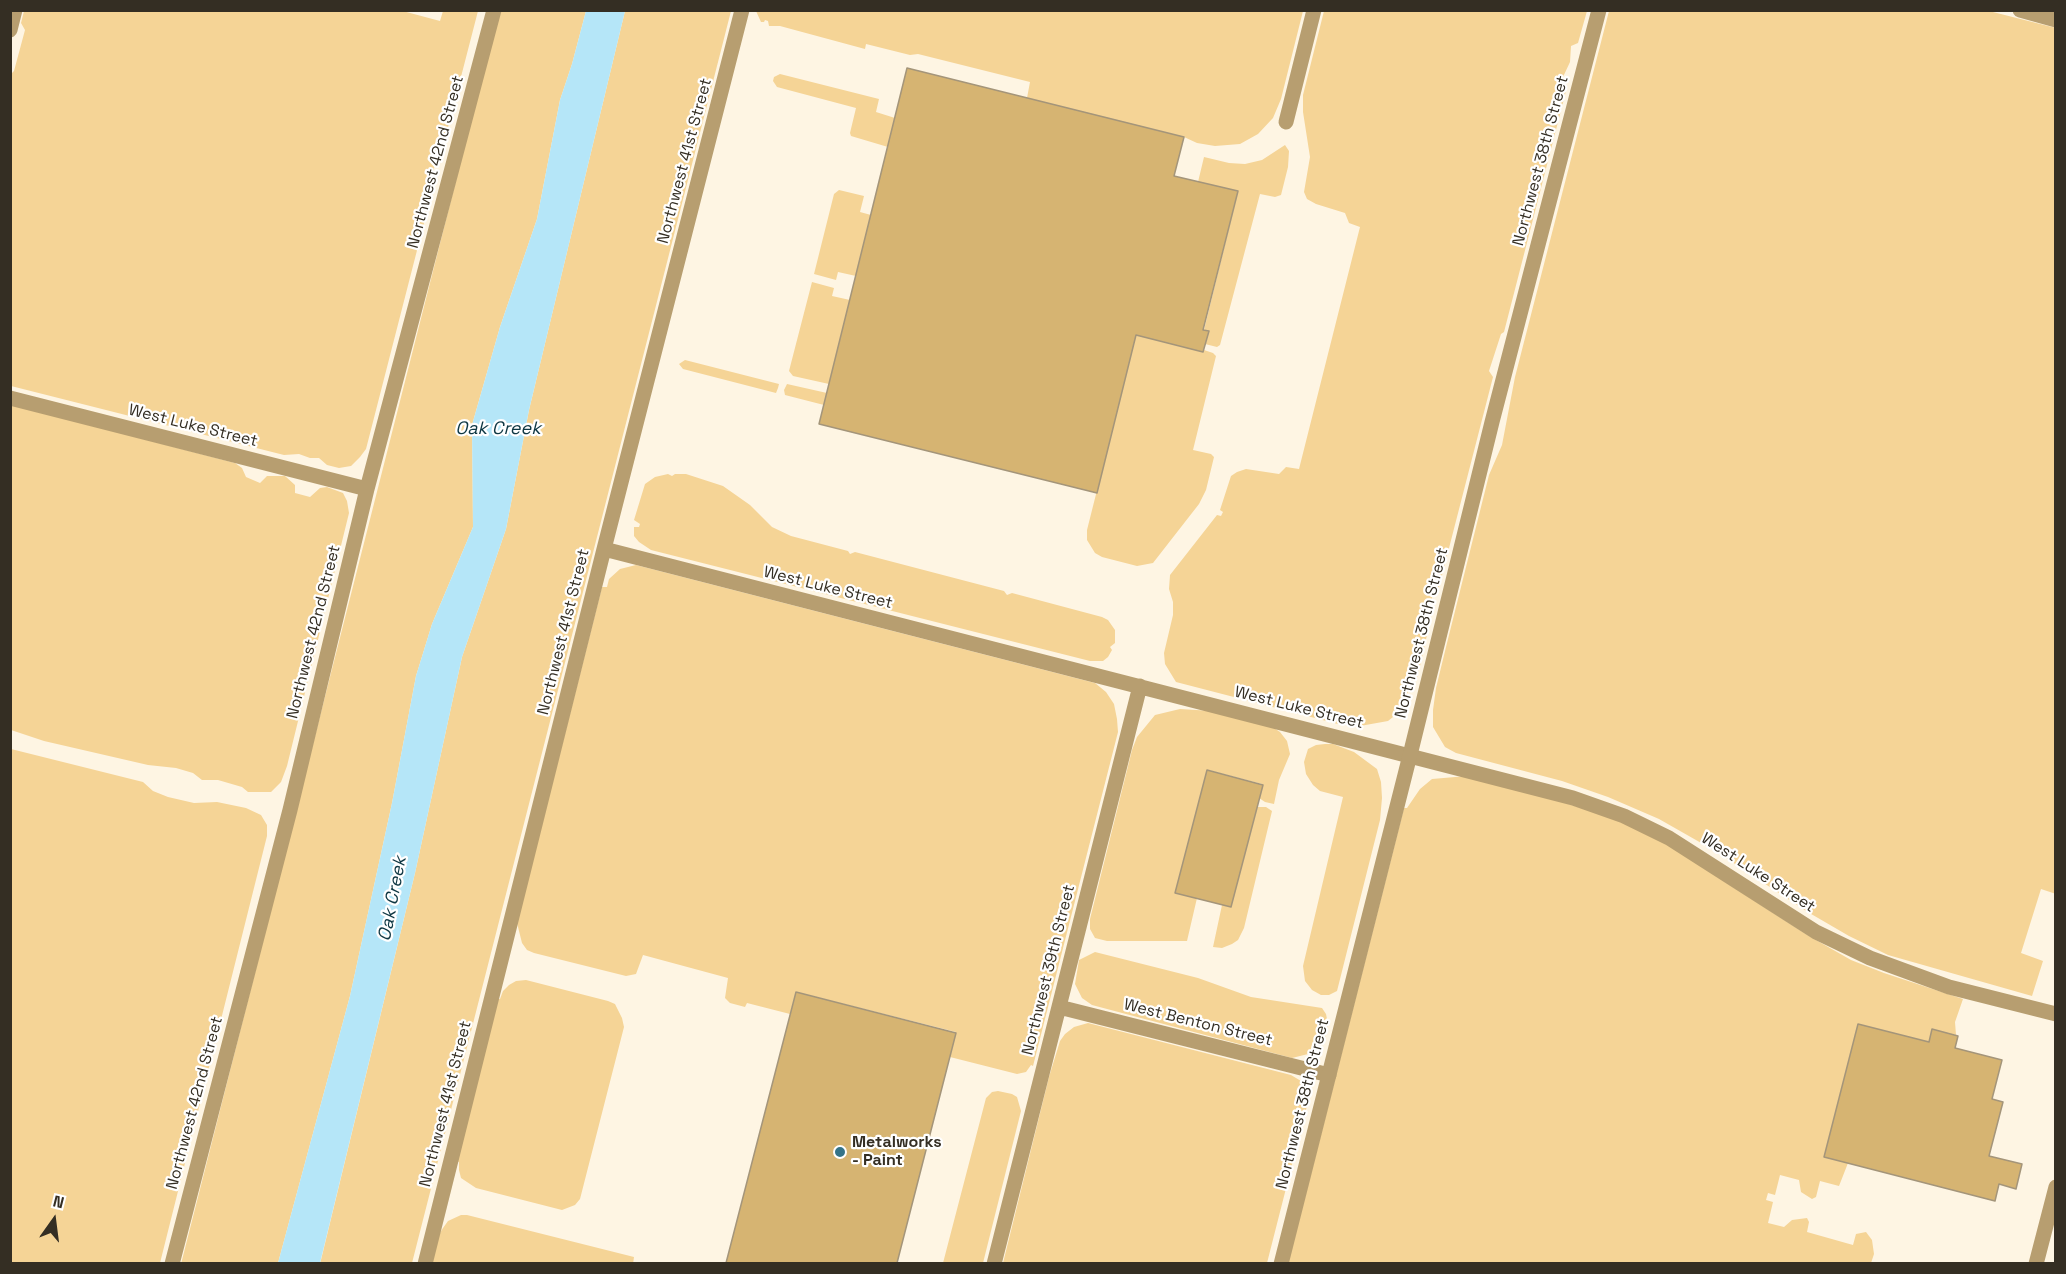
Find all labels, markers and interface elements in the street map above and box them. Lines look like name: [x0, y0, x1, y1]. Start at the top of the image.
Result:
street label: Northwest 42nd Street: [404, 73, 468, 251]
street label: Northwest 38th Street: [1509, 74, 1573, 248]
street label: Northwest 41st Street: [654, 76, 716, 246]
street label: West Luke Street: [127, 401, 259, 451]
water label: Oak Creek: [455, 418, 541, 440]
street label: Northwest 42nd Street: [283, 543, 345, 721]
street label: Northwest 38th Street: [1391, 546, 1453, 720]
street label: Northwest 41st Street: [534, 547, 594, 717]
street label: West Luke Street: [762, 563, 894, 613]
street label: West Luke Street: [1233, 683, 1365, 733]
street label: West Luke Street: [1697, 829, 1819, 917]
water label: Oak Creek: [374, 855, 412, 943]
street label: Northwest 39th Street: [1019, 883, 1079, 1057]
street label: West Benton Street: [1122, 995, 1274, 1051]
street label: Northwest 42nd Street: [163, 1014, 227, 1192]
street label: Northwest 38th Street: [1272, 1017, 1334, 1191]
street label: Northwest 41st Street: [416, 1019, 476, 1189]
place label: Metalworks - Paint: [852, 1133, 942, 1171]
marker: Metalworks - Paint: [833, 1145, 847, 1159]
north arrow: [24, 1190, 84, 1250]
text: N: [51, 1191, 66, 1214]

